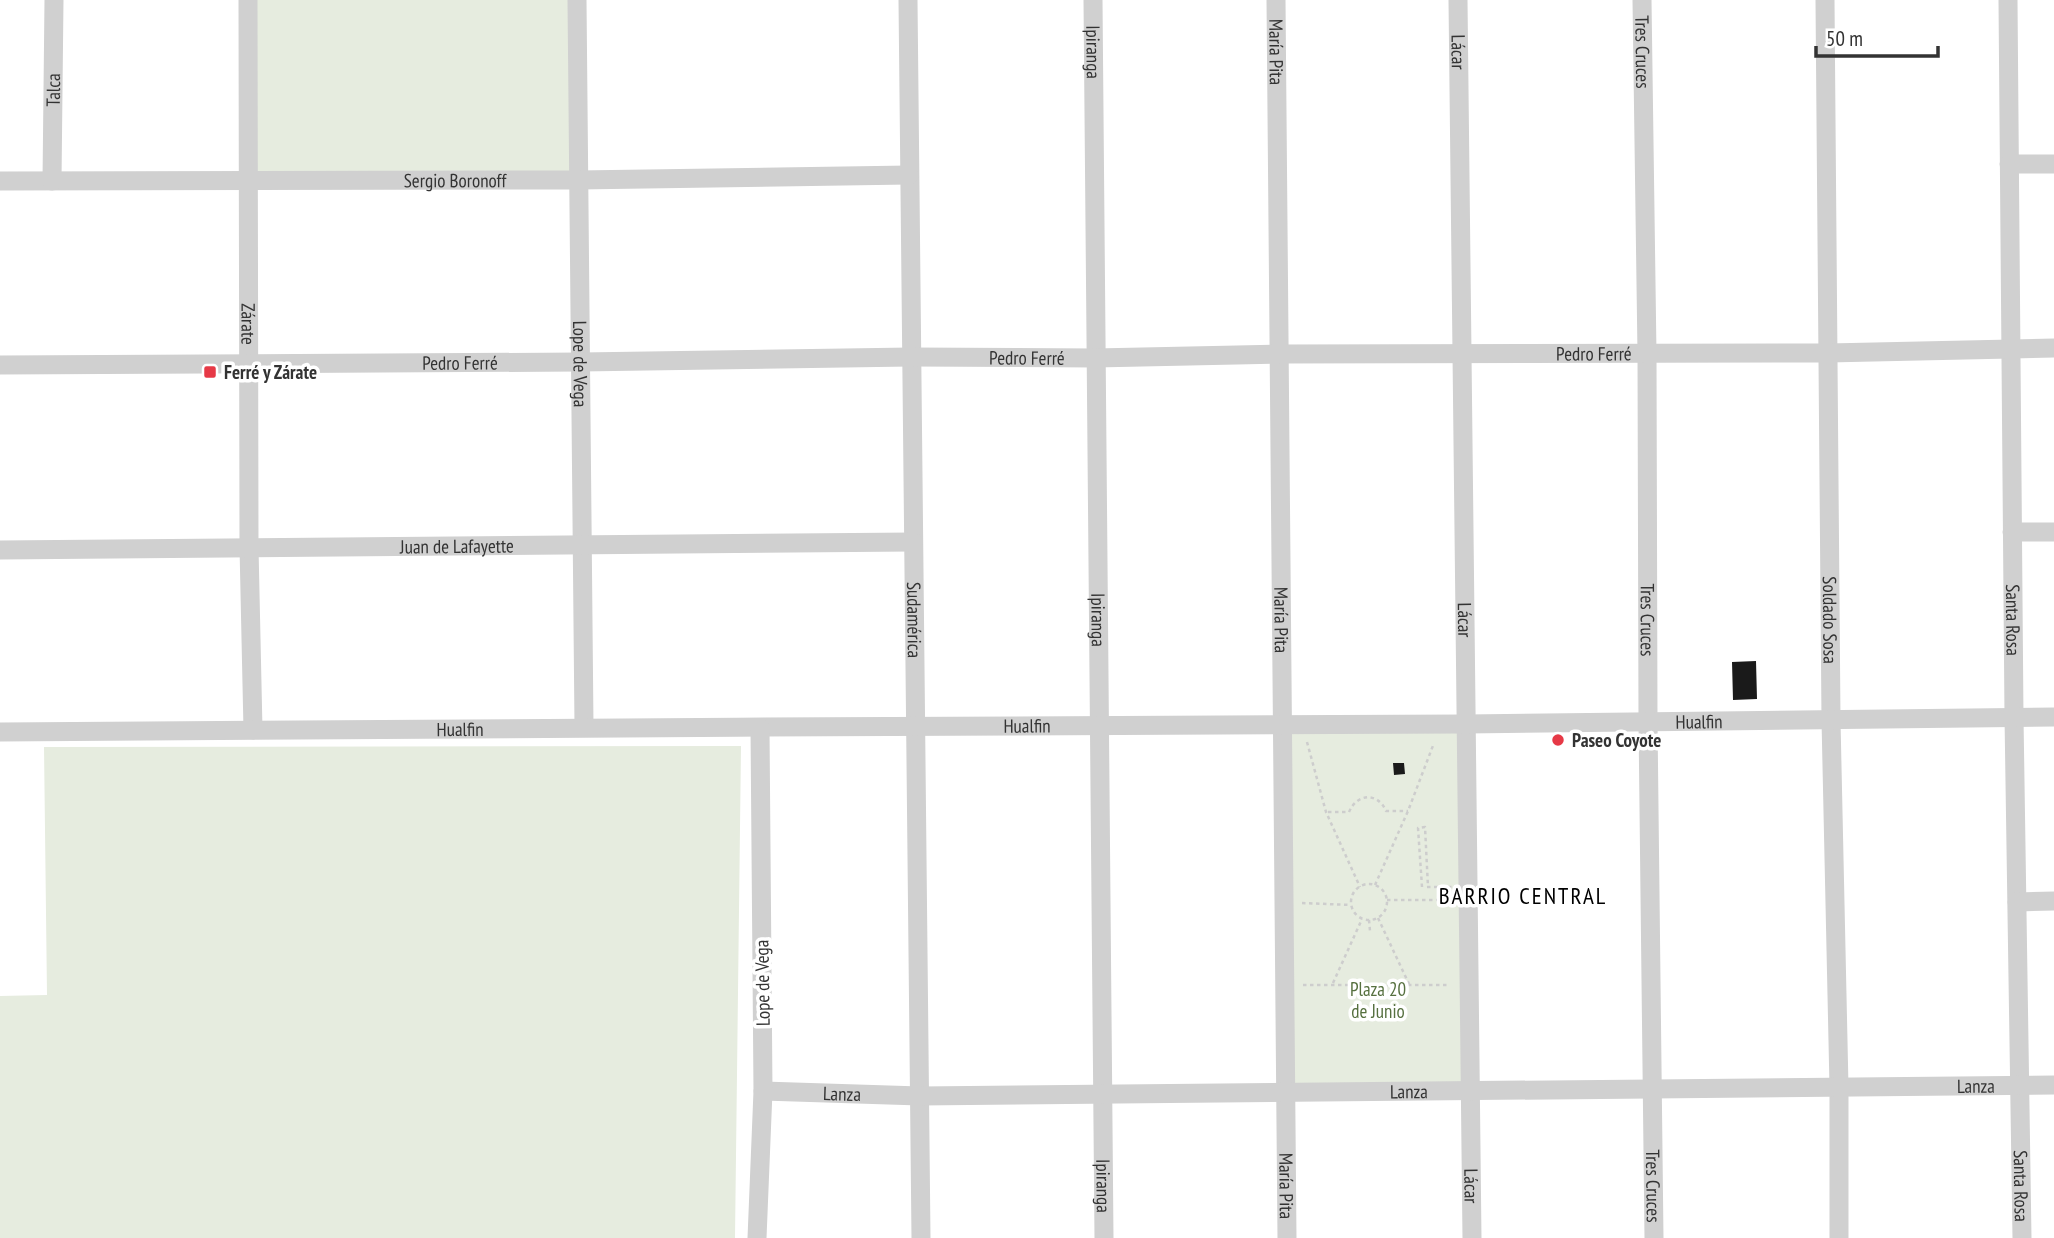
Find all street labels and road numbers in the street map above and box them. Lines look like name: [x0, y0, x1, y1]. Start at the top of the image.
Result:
street label: Tres Cruces: [1630, 15, 1655, 89]
street label: María Pita: [1264, 19, 1289, 85]
street label: Ipiranga: [1081, 25, 1106, 79]
street label: Lácar: [1446, 34, 1471, 70]
street label: Talca: [41, 73, 65, 107]
street label: Sergio Boronoff: [404, 168, 507, 192]
street label: Zárate: [237, 303, 261, 345]
street label: Lope de Vega: [568, 321, 593, 407]
street label: Pedro Ferré: [1556, 341, 1632, 365]
street label: Pedro Ferré: [989, 345, 1065, 370]
street label: Pedro Ferré: [422, 350, 498, 375]
street label: Juan de Lafayette: [399, 533, 514, 559]
street label: Soldado Sosa: [1818, 576, 1843, 664]
street label: Sudamérica: [902, 582, 927, 658]
street label: Tres Cruces: [1636, 583, 1660, 657]
street label: Santa Rosa: [2001, 584, 2025, 656]
street label: María Pita: [1269, 587, 1294, 653]
street label: Ipiranga: [1086, 593, 1111, 647]
street label: Lácar: [1453, 602, 1477, 638]
street label: Hualfin: [1675, 709, 1723, 734]
street label: Hualfin: [1003, 713, 1051, 738]
street label: Hualfin: [436, 717, 484, 741]
street label: Lope de Vega: [749, 940, 775, 1026]
street label: Lanza: [1957, 1074, 1995, 1098]
street label: Lanza: [1390, 1079, 1428, 1103]
street label: Lanza: [823, 1081, 861, 1106]
street label: Tres Cruces: [1641, 1149, 1666, 1223]
street label: Santa Rosa: [2009, 1150, 2034, 1222]
street label: María Pita: [1274, 1153, 1299, 1219]
street label: Ipiranga: [1091, 1159, 1116, 1213]
street label: Lácar: [1459, 1168, 1484, 1204]

